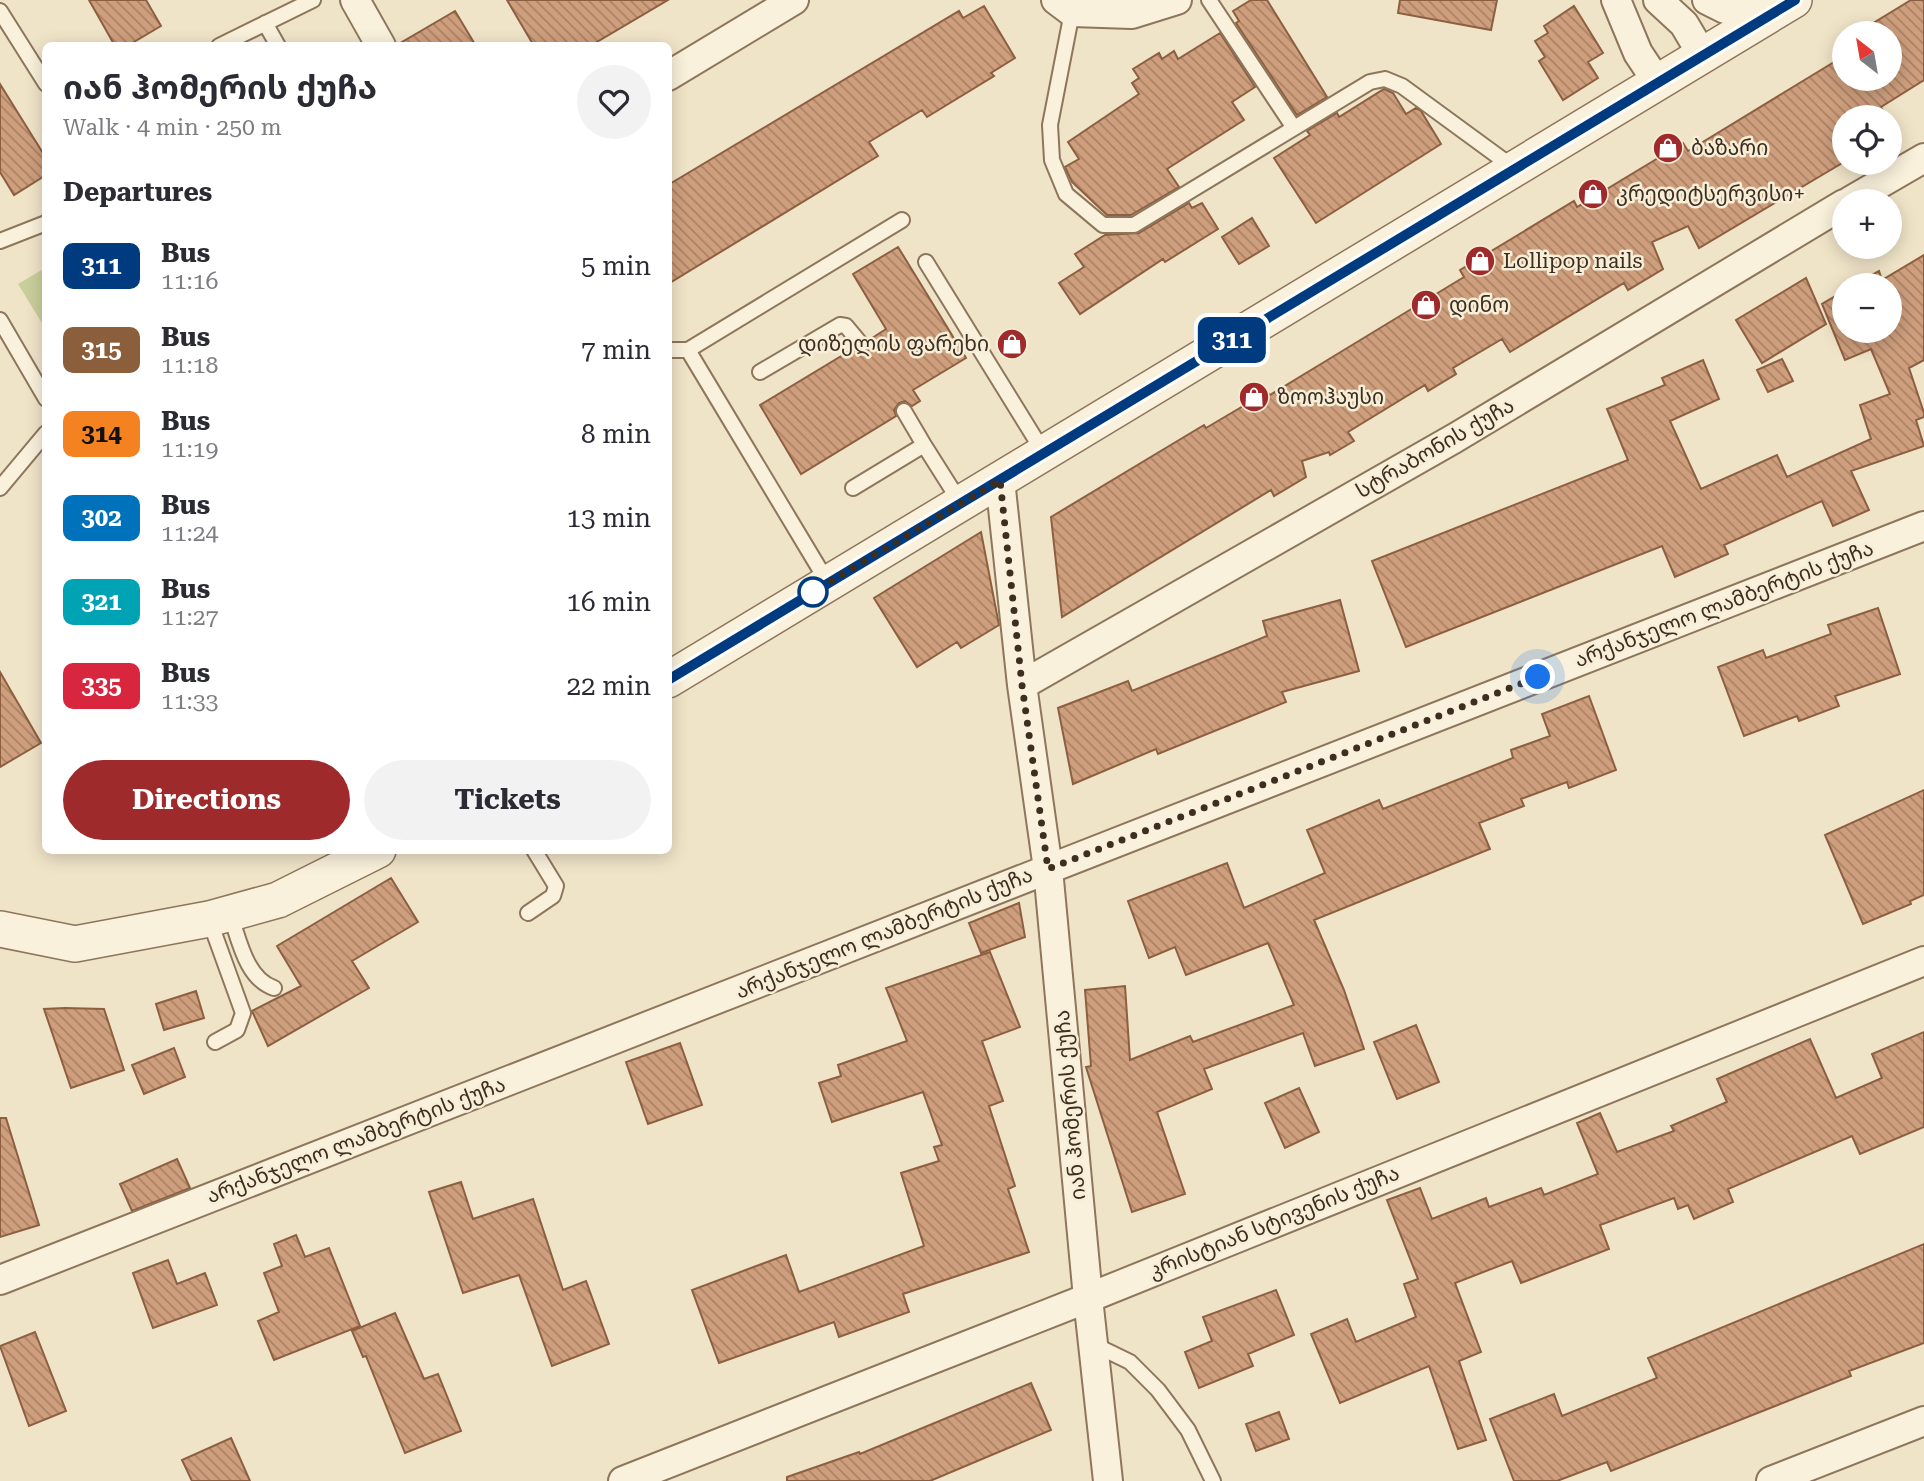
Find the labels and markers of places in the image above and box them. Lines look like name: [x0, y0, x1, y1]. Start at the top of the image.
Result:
shop icon: ბაზარი: [1651, 131, 1685, 165]
place label: ბაზარი: [1691, 136, 1768, 160]
shop icon: კრედიტსერვისი+: [1576, 177, 1610, 211]
place label: კრედიტსერვისი+: [1616, 182, 1805, 207]
shop icon: Lollipop nails: [1463, 244, 1497, 278]
place label: Lollipop nails: [1503, 249, 1642, 273]
shop icon: დინო: [1409, 288, 1443, 322]
place label: დინო: [1449, 293, 1509, 318]
shop icon: დიზელის ფარეხი: [995, 327, 1029, 361]
place label: დიზელის ფარეხი: [798, 332, 989, 357]
shop icon: ზოოჰაუსი: [1237, 380, 1271, 414]
place label: ზოოჰაუსი: [1277, 385, 1384, 409]
unlabelled marker: [798, 577, 828, 607]

